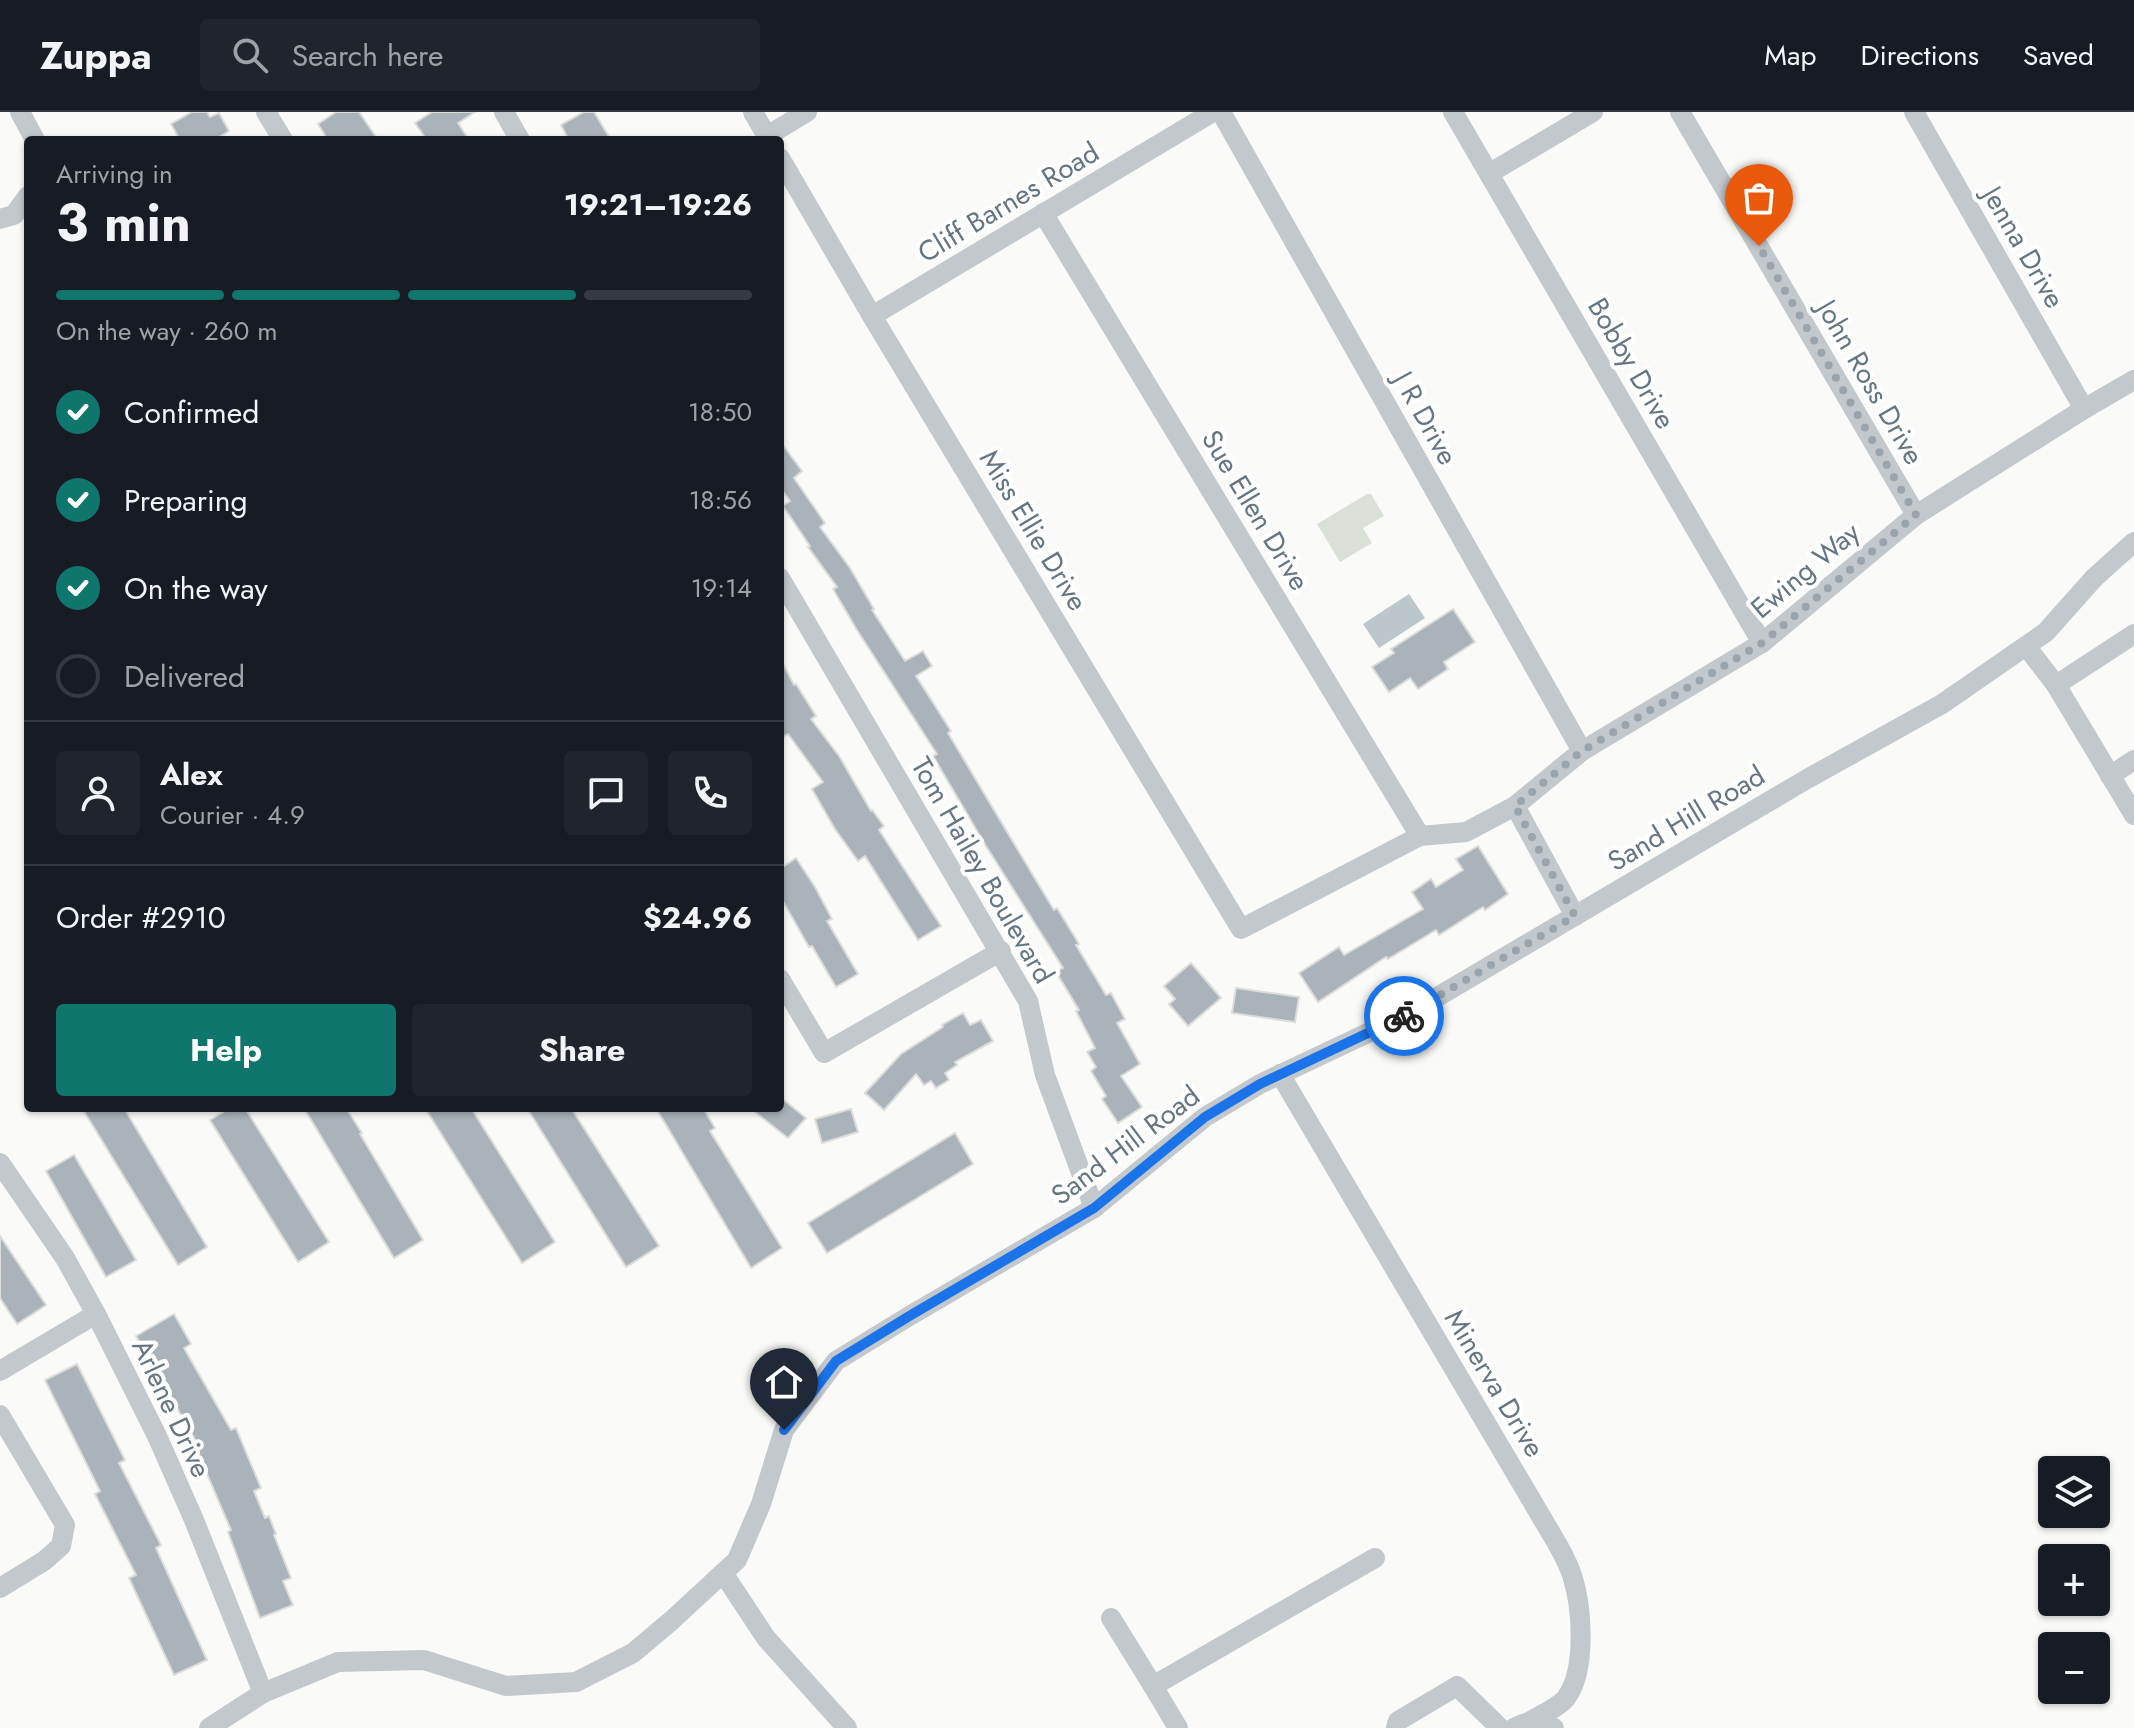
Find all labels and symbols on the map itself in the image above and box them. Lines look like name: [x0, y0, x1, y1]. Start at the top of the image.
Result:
street label: Cliff Barnes Road: [910, 132, 1107, 273]
pin: [1725, 164, 1793, 246]
street label: Jenna Drive: [1970, 175, 2075, 316]
street label: John Ross Drive: [1805, 289, 1934, 472]
street label: Bobby Drive: [1577, 290, 1686, 436]
street label: J R Drive: [1381, 360, 1468, 473]
street label: Sue Ellen Drive: [1191, 422, 1320, 598]
street label: Miss Ellie Drive: [969, 442, 1098, 619]
street label: Ewing Way: [1742, 512, 1869, 628]
street label: Tom Hailey Boulevard: [901, 750, 1064, 991]
street label: Sand Hill Road: [1600, 755, 1773, 882]
courier: [1364, 976, 1444, 1056]
street label: Sand Hill Road: [1042, 1076, 1208, 1215]
street label: Minerva Drive: [1434, 1302, 1555, 1465]
street label: Arlene Drive: [122, 1332, 222, 1484]
pin: [750, 1348, 818, 1430]

